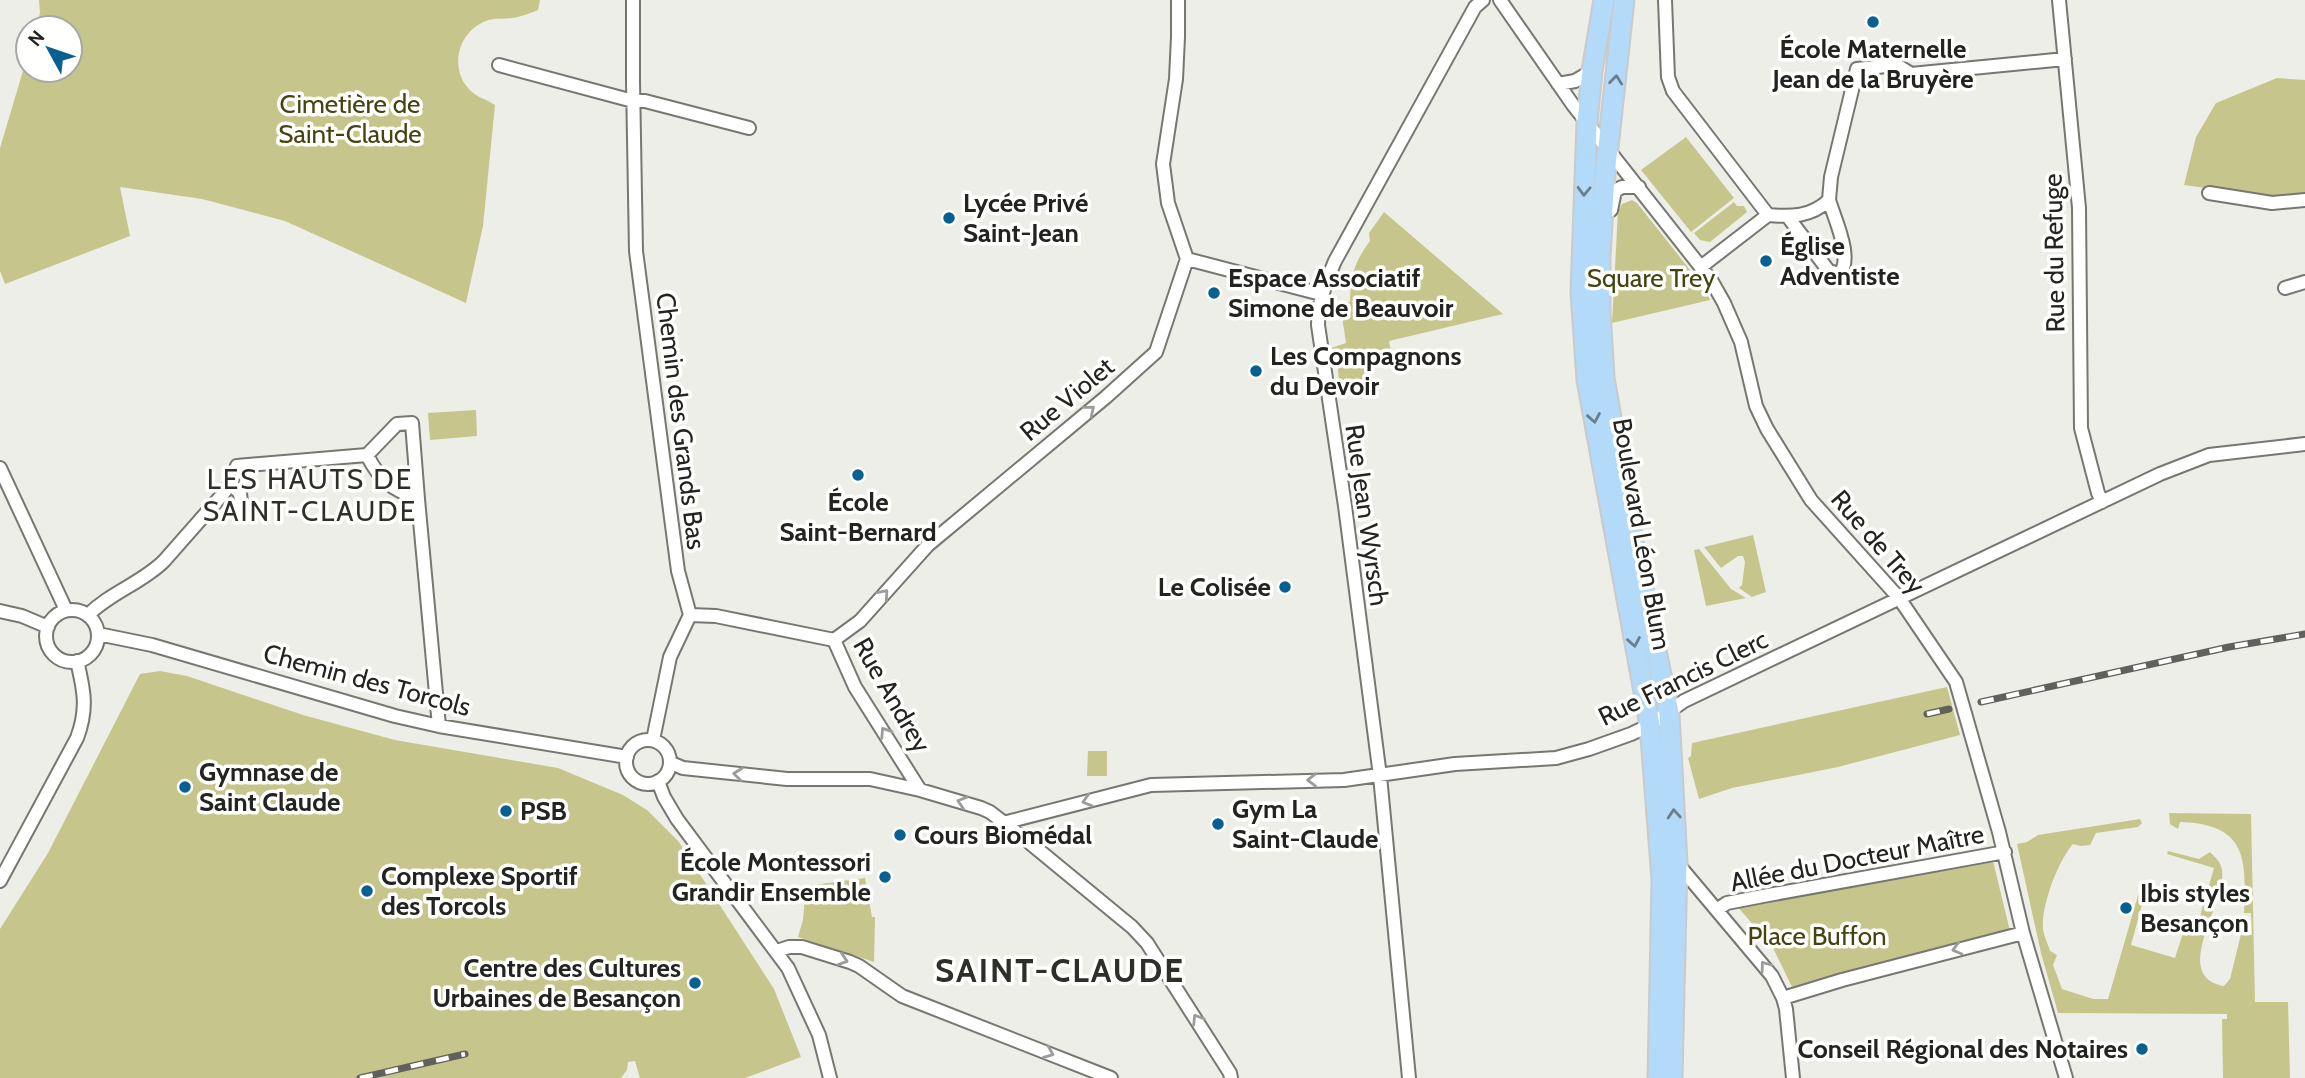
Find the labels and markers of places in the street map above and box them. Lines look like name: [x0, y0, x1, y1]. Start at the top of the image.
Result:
marker: École Maternelle Jean de la Bruyère: [1865, 14, 1881, 30]
place label: École Maternelle Jean de la Bruyère: [1771, 33, 1974, 95]
place label: Lycée Privé Saint-Jean: [963, 187, 1088, 249]
marker: Lycée Privé Saint-Jean: [941, 210, 957, 226]
place label: Église Adventiste: [1780, 230, 1900, 292]
marker: Église Adventiste: [1758, 253, 1774, 269]
place label: Espace Associatif Simone de Beauvoir: [1228, 262, 1454, 324]
marker: Espace Associatif Simone de Beauvoir: [1206, 285, 1222, 301]
place label: Les Compagnons du Devoir: [1270, 340, 1461, 402]
marker: Les Compagnons du Devoir: [1248, 363, 1264, 379]
marker: École Saint-Bernard: [850, 467, 866, 483]
place label: École Saint-Bernard: [779, 486, 937, 548]
place label: Le Colisée: [1158, 571, 1271, 603]
marker: Le Colisée: [1277, 579, 1293, 595]
place label: Gymnase de Saint Claude: [199, 756, 340, 818]
marker: Gymnase de Saint Claude: [177, 779, 193, 795]
place label: Gym La Saint-Claude: [1232, 793, 1378, 855]
place label: PSB: [520, 795, 567, 827]
marker: PSB: [498, 803, 514, 819]
marker: Gym La Saint-Claude: [1210, 816, 1226, 832]
place label: Cours Biomédal: [914, 819, 1092, 851]
marker: Cours Biomédal: [892, 827, 908, 843]
place label: École Montessori Grandir Ensemble: [672, 846, 871, 908]
place label: Complexe Sportif des Torcols: [381, 860, 578, 922]
marker: École Montessori Grandir Ensemble: [877, 869, 893, 885]
place label: Ibis styles Besançon: [2140, 877, 2250, 939]
marker: Complexe Sportif des Torcols: [359, 883, 375, 899]
marker: Ibis styles Besançon: [2118, 900, 2134, 916]
place label: Centre des Cultures Urbaines de Besançon: [433, 952, 681, 1014]
marker: Centre des Cultures Urbaines de Besançon: [687, 975, 703, 991]
place label: Conseil Régional des Notaires: [1797, 1033, 2128, 1065]
marker: Conseil Régional des Notaires: [2134, 1041, 2150, 1057]

